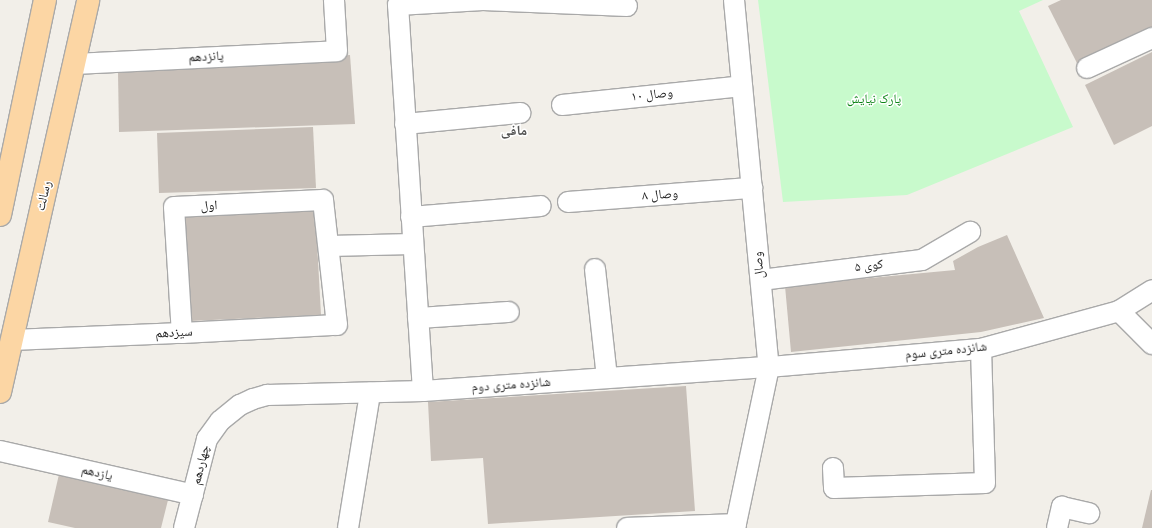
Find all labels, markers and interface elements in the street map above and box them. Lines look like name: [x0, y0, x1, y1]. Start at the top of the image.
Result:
street label: پانزدهم: [188, 48, 224, 66]
street label: وصال ۱۰: [630, 85, 674, 105]
park label: پارک نیایش: [847, 91, 901, 107]
district label: مافی: [501, 123, 527, 139]
street label: رسالت: [33, 180, 55, 212]
street label: وصال ۸: [641, 186, 679, 204]
street label: اول: [200, 198, 218, 214]
street label: وصال: [750, 251, 768, 279]
street label: کوی ۵: [854, 257, 884, 275]
street label: سیزدهم: [155, 324, 193, 342]
street label: شانزده متری سوم: [904, 339, 988, 363]
street label: شانزده متری دوم: [471, 374, 551, 396]
street label: چهاردهم: [189, 444, 213, 486]
street label: یازدهم: [80, 462, 114, 484]

